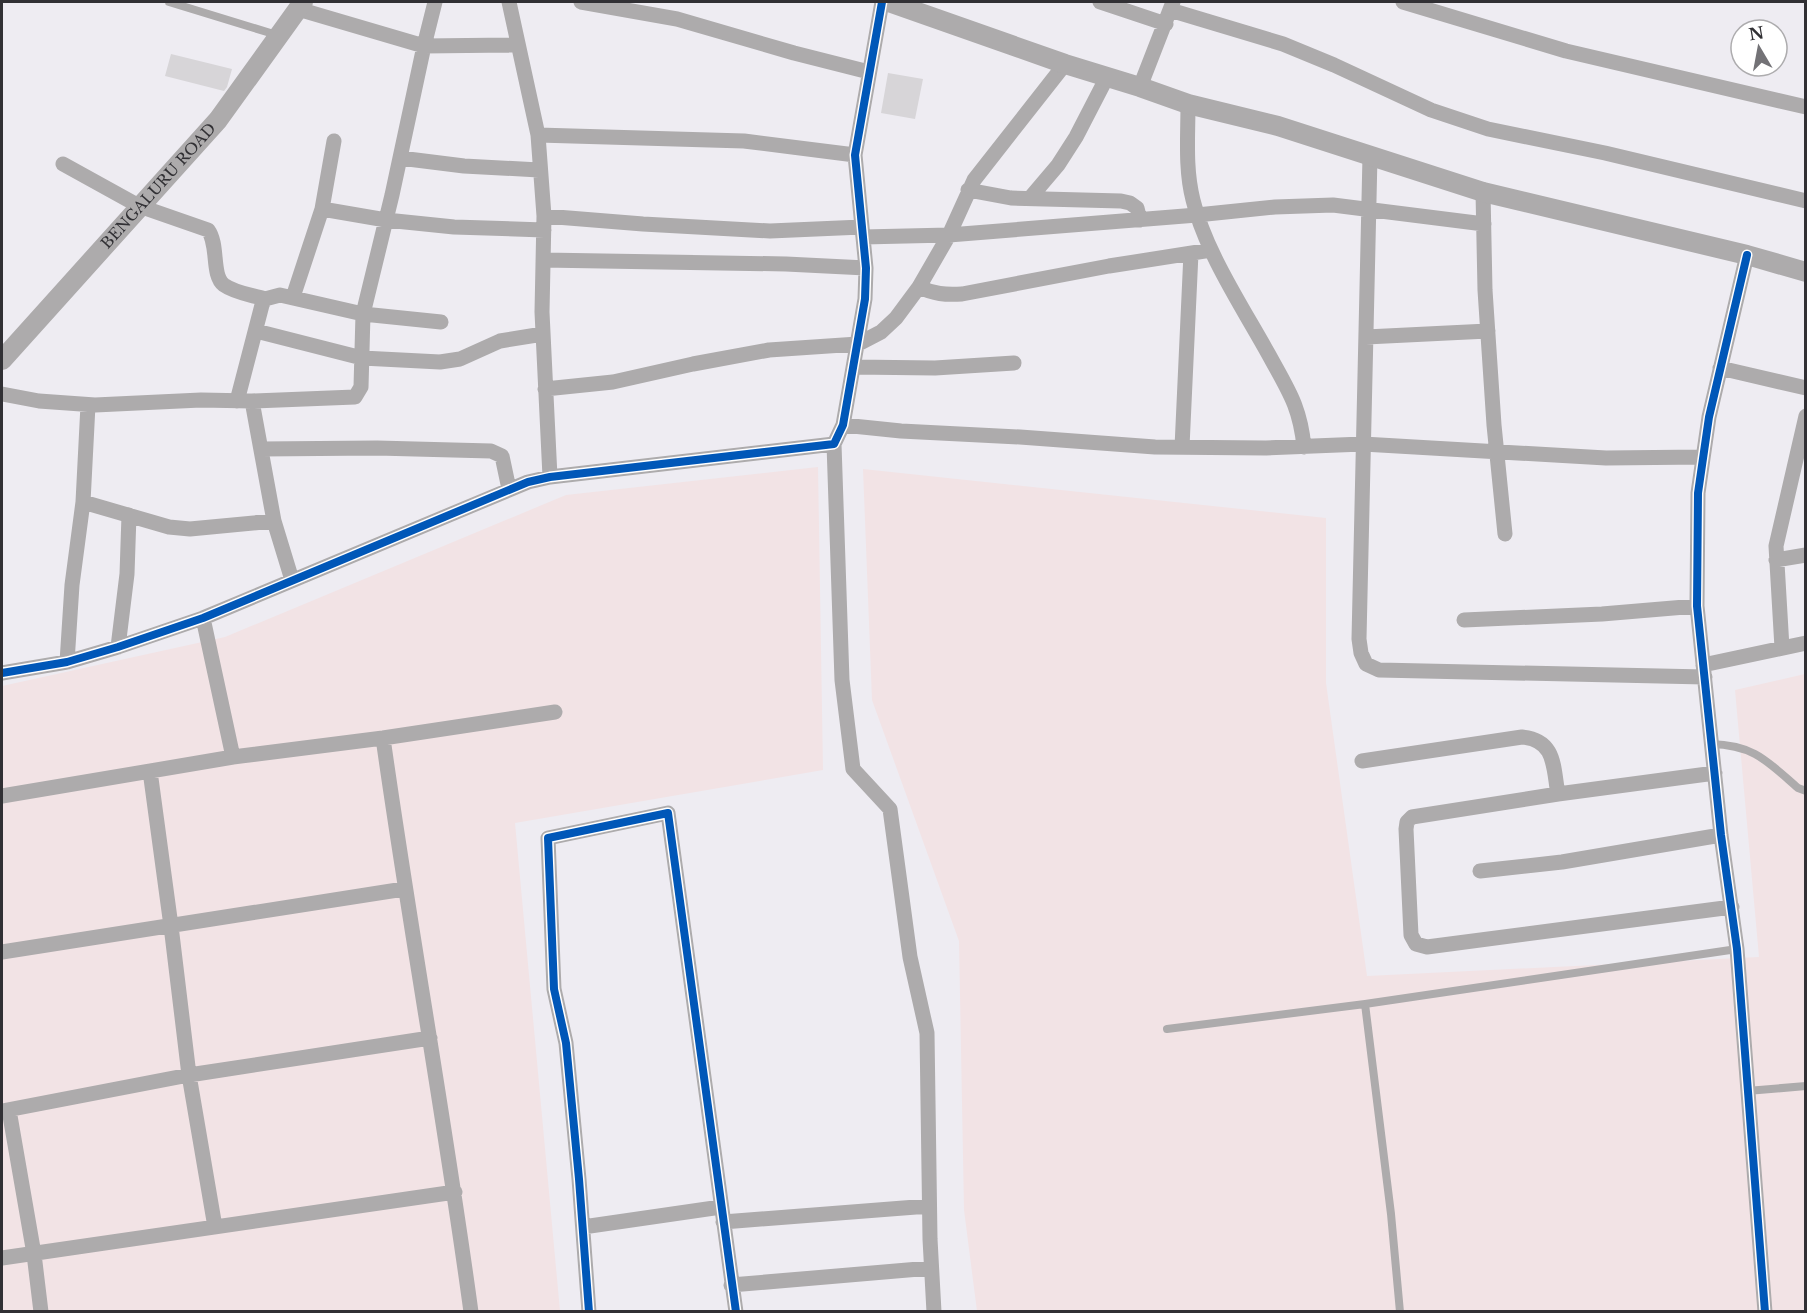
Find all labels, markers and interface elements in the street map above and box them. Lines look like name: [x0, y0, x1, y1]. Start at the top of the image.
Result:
north arrow: [1729, 18, 1789, 78]
text: N: [1747, 22, 1766, 44]
street label: BENGALURU ROAD: [97, 119, 220, 253]

